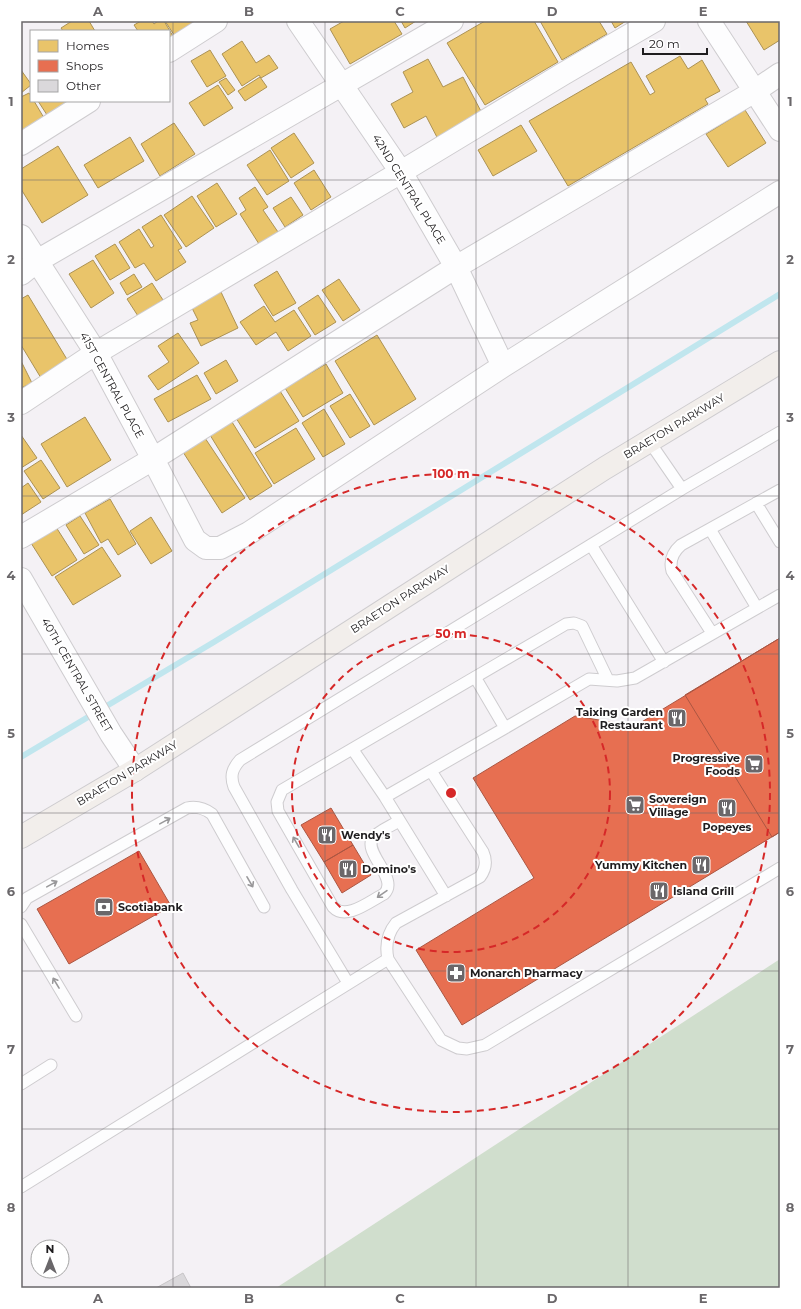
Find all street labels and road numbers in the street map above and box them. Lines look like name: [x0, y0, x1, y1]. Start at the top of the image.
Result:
street label: 42ND CENTRAL PLACE: [369, 131, 449, 247]
street label: 41ST CENTRAL PLACE: [77, 329, 147, 441]
street label: BRAETON PARKWAY: [621, 390, 727, 462]
street label: BRAETON PARKWAY: [348, 562, 452, 636]
street label: 40TH CENTRAL STREET: [38, 615, 116, 735]
street label: BRAETON PARKWAY: [74, 737, 180, 809]

